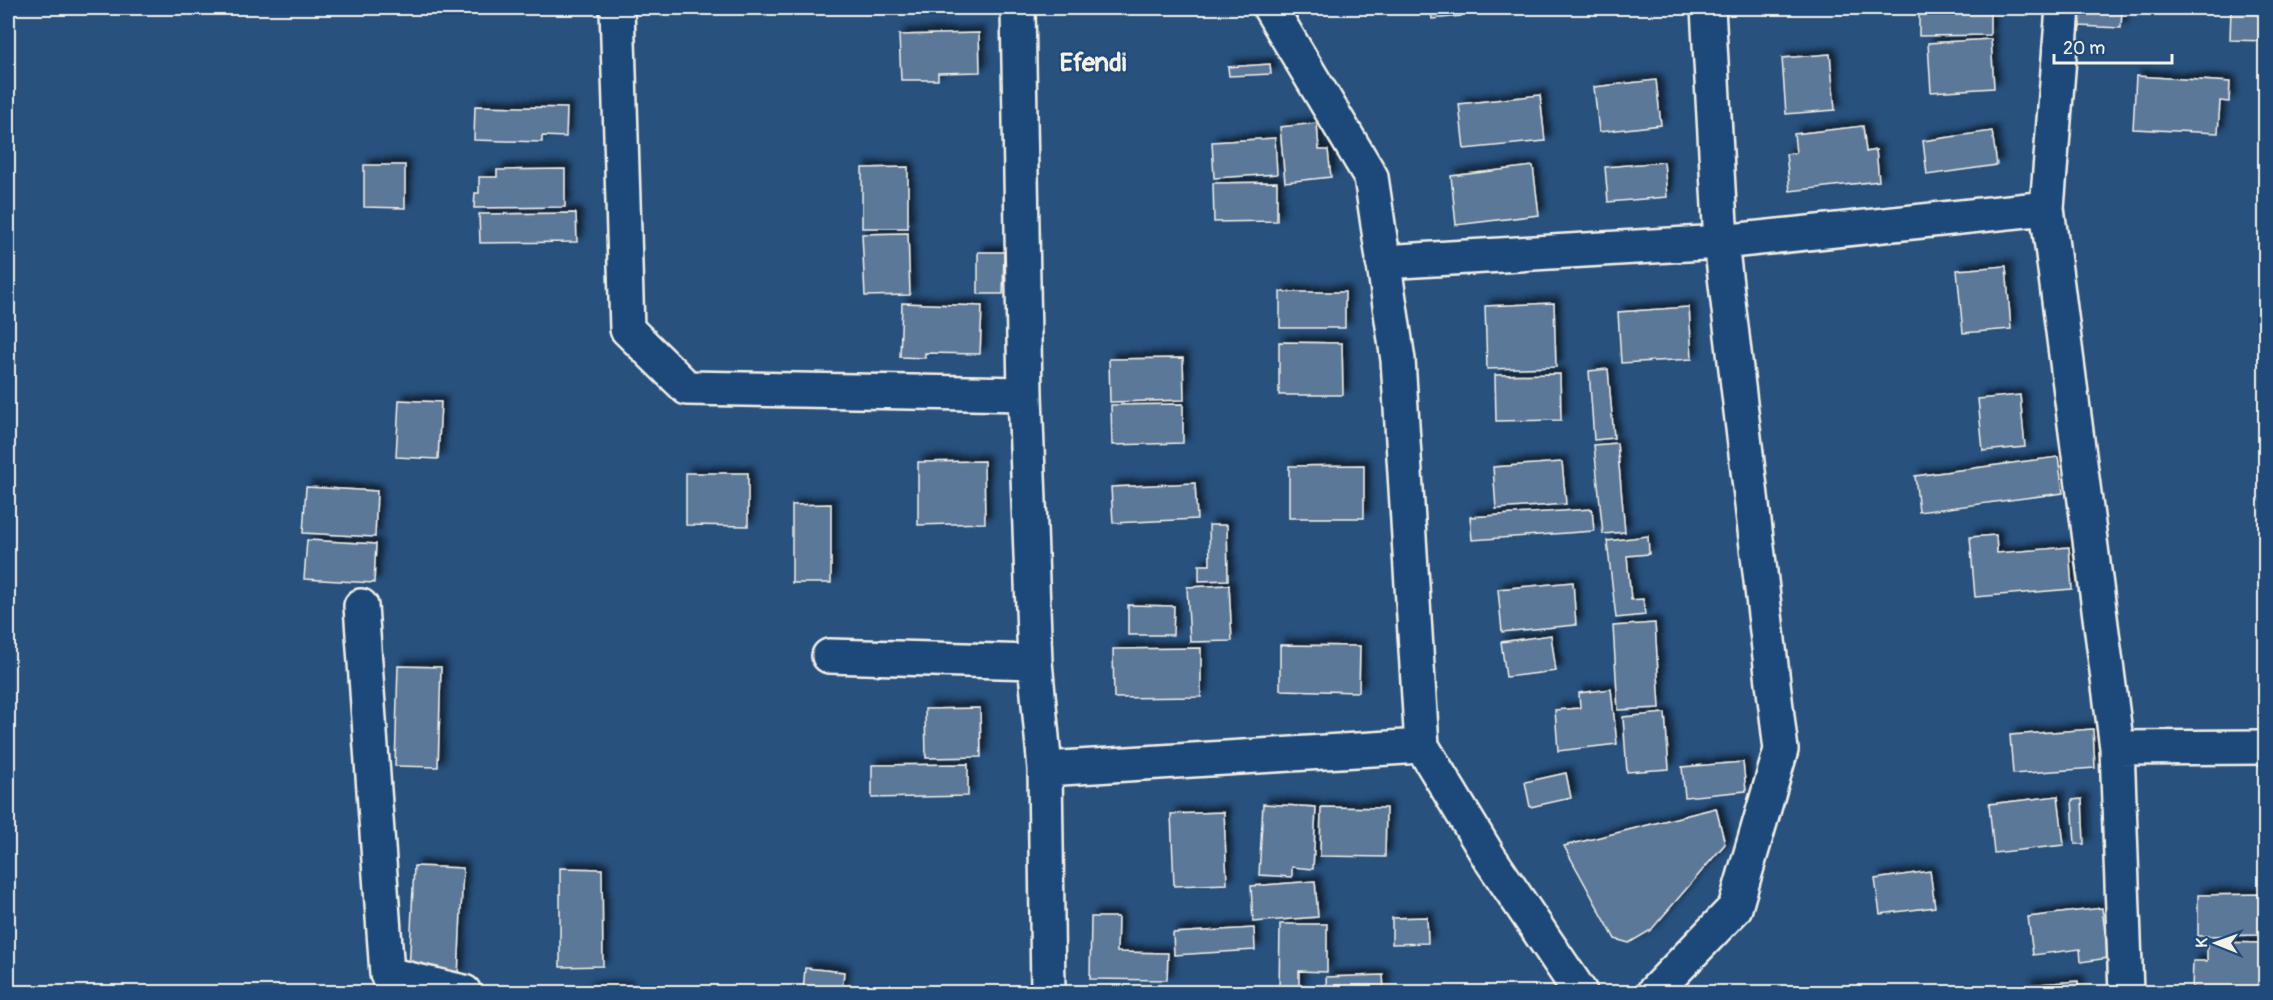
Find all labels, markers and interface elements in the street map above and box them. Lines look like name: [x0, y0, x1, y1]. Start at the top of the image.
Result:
scale bar: [2054, 27, 2172, 65]
text: 20 m: [2063, 37, 2105, 60]
district label: Efendi: [1060, 47, 1127, 79]
north arrow: [2186, 913, 2246, 973]
text: K: [2192, 937, 2212, 948]

